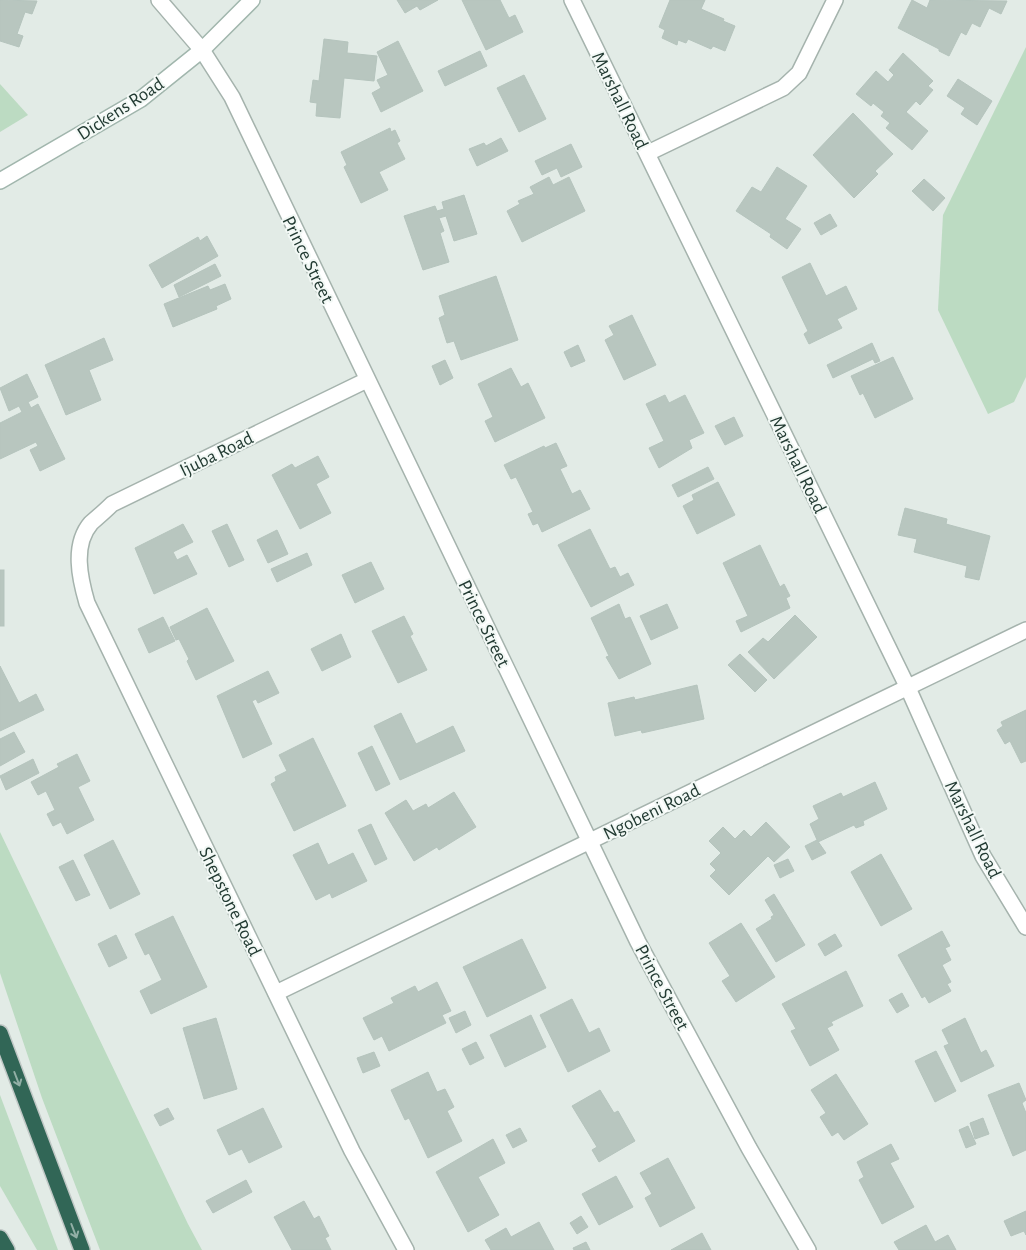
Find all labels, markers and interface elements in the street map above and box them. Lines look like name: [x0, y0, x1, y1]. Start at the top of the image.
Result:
street label: Marshall Road: [588, 49, 651, 152]
street label: Dickens Road: [74, 74, 168, 144]
street label: Prince Street: [278, 213, 337, 306]
street label: Marshall Road: [766, 413, 829, 516]
street label: Ijuba Road: [177, 428, 257, 480]
street label: Prince Street: [454, 577, 513, 670]
street label: Marshall Road: [941, 778, 1004, 881]
street label: Ngobeni Road: [600, 781, 703, 844]
street label: Shepstone Road: [195, 844, 264, 959]
street label: Prince Street: [631, 942, 692, 1034]
one-way arrow: [13, 1071, 22, 1086]
one-way arrow: [70, 1223, 80, 1238]

